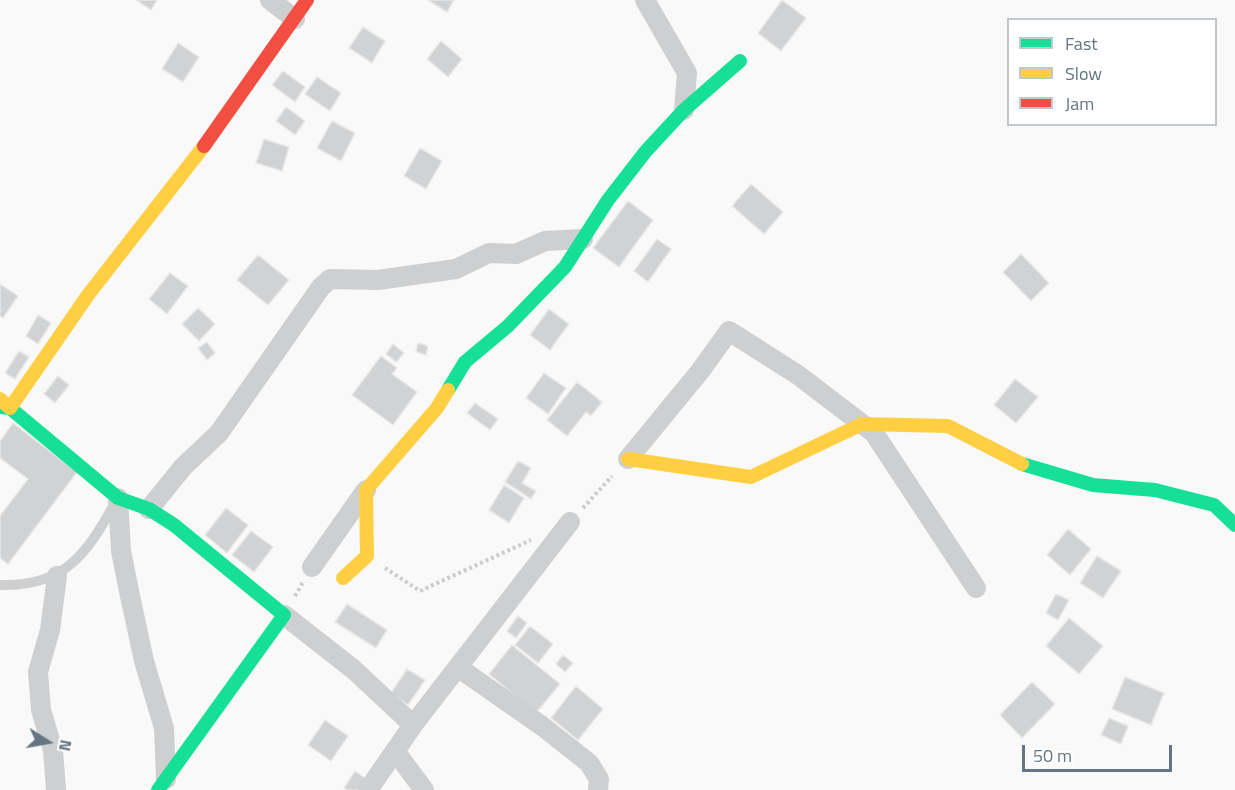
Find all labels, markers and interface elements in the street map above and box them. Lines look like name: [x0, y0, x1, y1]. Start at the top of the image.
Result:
legend: [1007, 18, 1217, 126]
text: Fast: [1065, 30, 1098, 57]
text: Slow: [1065, 60, 1102, 87]
text: Jam: [1065, 90, 1094, 117]
north arrow: [18, 712, 78, 772]
scale bar: [1025, 733, 1175, 771]
text: N: [53, 738, 79, 753]
text: 50 m: [1033, 742, 1072, 769]

